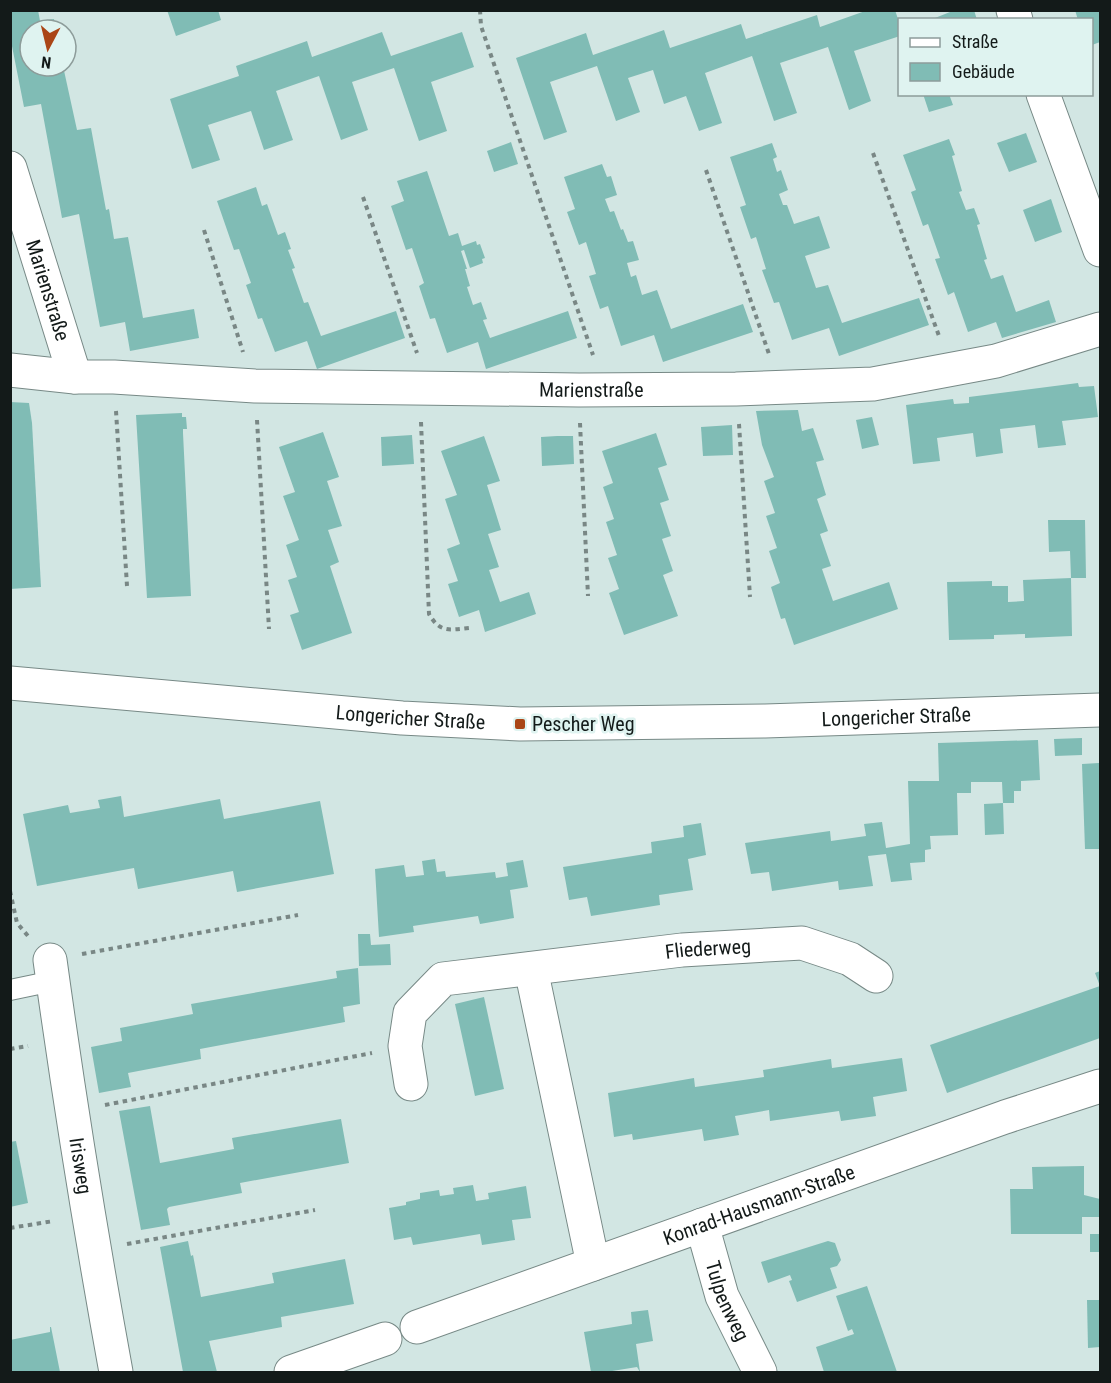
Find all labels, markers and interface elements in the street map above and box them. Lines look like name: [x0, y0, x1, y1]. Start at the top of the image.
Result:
north arrow: [18, 18, 78, 78]
legend: [898, 18, 1093, 96]
text: Straße: [952, 31, 998, 52]
text: N: [40, 52, 52, 72]
text: Gebäude: [952, 61, 1015, 82]
street label: Marienstraße: [21, 237, 75, 344]
street label: Marienstraße: [539, 378, 644, 402]
street label: Longericher Straße: [335, 700, 486, 734]
street label: Longericher Straße: [821, 702, 971, 731]
place label: Pescher Weg: [532, 712, 635, 736]
marker: Pescher Weg: [513, 717, 527, 731]
street label: Fliederweg: [664, 934, 752, 964]
street label: Irisweg: [64, 1136, 97, 1196]
street label: Konrad-Hausmann-Straße: [660, 1160, 858, 1250]
street label: Tulpenweg: [701, 1258, 755, 1345]

